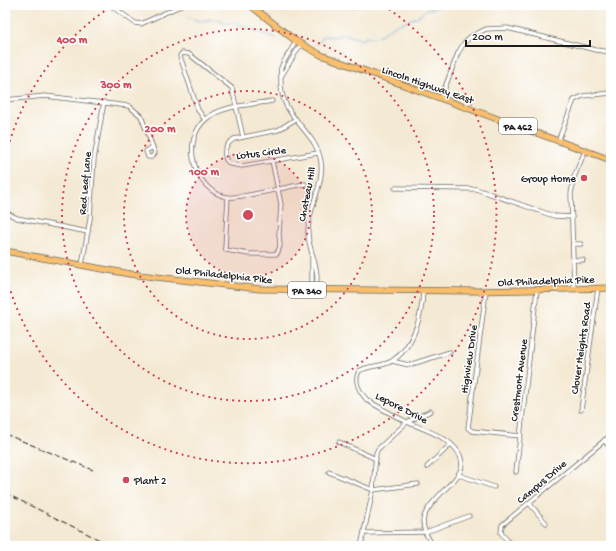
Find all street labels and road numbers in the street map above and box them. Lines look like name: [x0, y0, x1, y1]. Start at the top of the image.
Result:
street label: Lincoln Highway East: [380, 65, 476, 108]
road number: PA 462: [499, 118, 537, 134]
street label: Lotus Circle: [236, 145, 287, 163]
street label: Red Leaf Lane: [76, 151, 95, 215]
street label: Chateau Hill: [297, 165, 319, 223]
street label: Old Philadelphia Pike: [175, 265, 273, 287]
street label: Old Philadelphia Pike: [497, 274, 595, 290]
road number: PA 340: [288, 282, 326, 298]
street label: Clover Heights Road: [570, 300, 595, 395]
street label: Highview Drive: [459, 324, 481, 394]
street label: Crestmont Avenue: [509, 338, 531, 422]
street label: Lepore Drive: [373, 391, 429, 427]
street label: Campus Drive: [515, 458, 570, 507]

